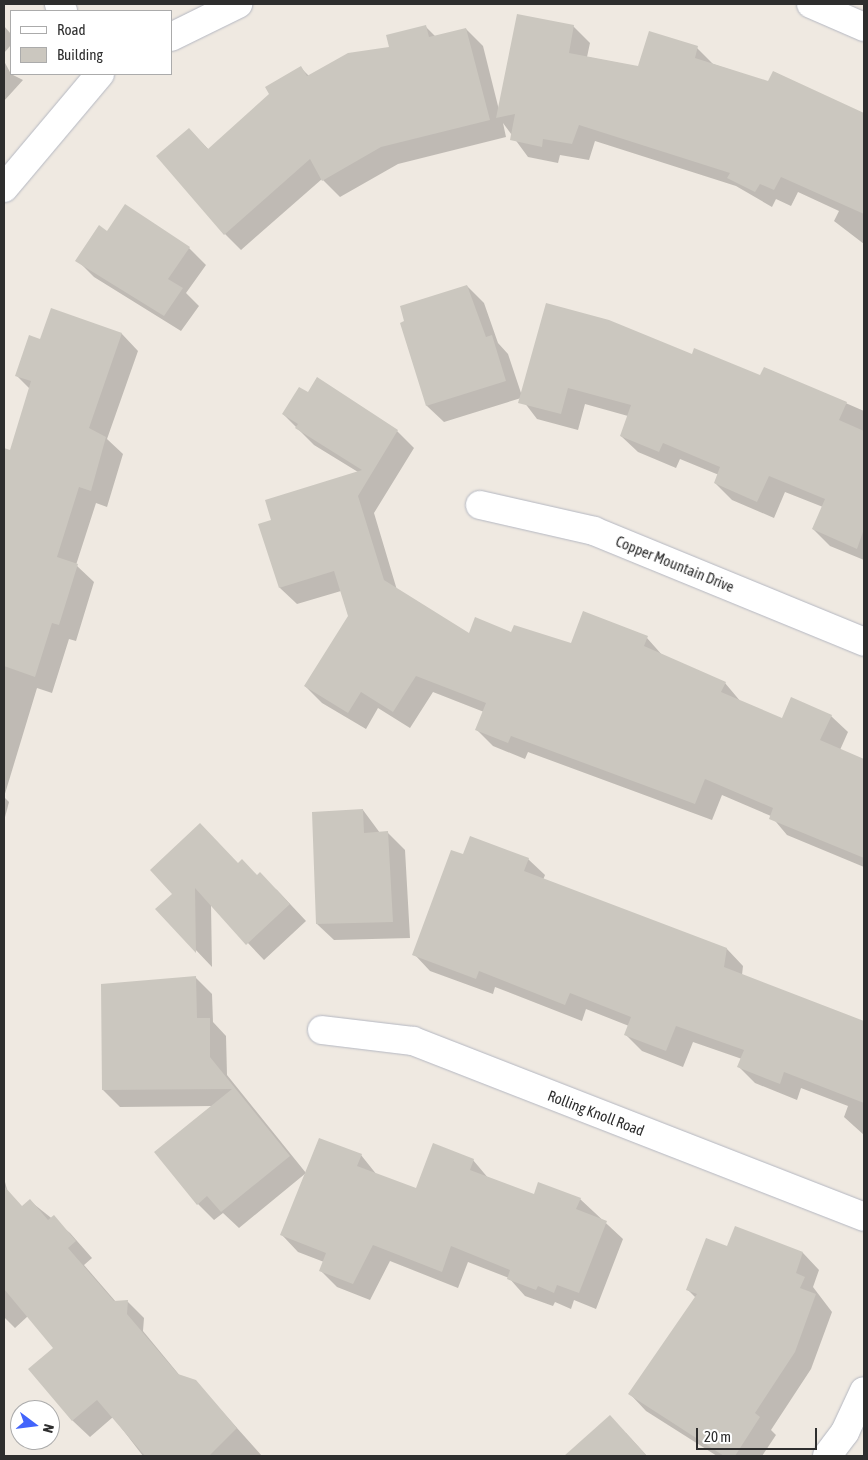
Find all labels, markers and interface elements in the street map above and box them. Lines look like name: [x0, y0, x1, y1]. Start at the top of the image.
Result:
legend: [10, 10, 172, 75]
text: Road: [57, 21, 86, 38]
text: Building: [57, 46, 103, 63]
street label: Copper Mountain Drive: [613, 532, 737, 596]
street label: Rolling Knoll Road: [545, 1086, 647, 1140]
north arrow: [10, 1400, 60, 1450]
scale bar: [698, 1418, 819, 1450]
text: N: [40, 1423, 57, 1435]
text: 20 m: [704, 1428, 731, 1445]

